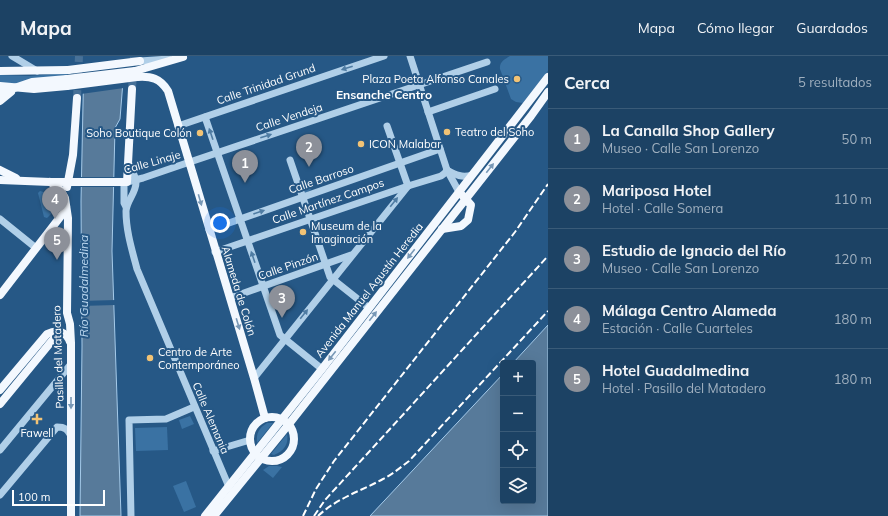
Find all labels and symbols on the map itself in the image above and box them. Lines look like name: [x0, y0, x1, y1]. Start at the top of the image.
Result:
street label: Calle Trinidad Grund: [215, 61, 317, 107]
one-way arrow: [340, 66, 352, 72]
place label: Plaza Poeta Alfonso Canales: [362, 72, 509, 86]
marker: Plaza Poeta Alfonso Canales: [512, 74, 522, 84]
district label: Ensanche Centro: [336, 87, 432, 102]
street label: Calle Vendeja: [254, 100, 324, 134]
place label: Teatro del Soho: [455, 125, 534, 139]
place label: Soho Boutique Colón: [86, 126, 192, 140]
one-way arrow: [208, 127, 214, 139]
marker: Teatro del Soho: [442, 127, 452, 137]
marker: Soho Boutique Colón: [195, 128, 205, 138]
one-way arrow: [260, 133, 272, 139]
pin: 2: [296, 134, 322, 167]
place label: ICON Malabar: [369, 137, 441, 151]
marker: ICON Malabar: [356, 139, 366, 149]
street label: Calle Linaje: [122, 147, 182, 177]
pin: 1: [232, 150, 258, 183]
street label: Calle Barroso: [287, 161, 355, 197]
one-way arrow: [486, 163, 494, 174]
street label: Calle Martínez Campos: [270, 175, 386, 227]
pin: 4: [42, 186, 68, 219]
one-way arrow: [197, 194, 203, 206]
one-way arrow: [390, 197, 399, 207]
one-way arrow: [253, 209, 265, 215]
your location: [210, 213, 230, 233]
place label: Museum de la Imaginación: [311, 219, 382, 246]
street label: Avenida Manuel Agustín Heredia: [312, 220, 426, 360]
pin: 5: [44, 227, 70, 260]
marker: Museum de la Imaginación: [298, 227, 308, 237]
water label: Río Guadalmedina: [76, 235, 91, 337]
street label: Alameda de Colón: [219, 244, 259, 338]
one-way arrow: [407, 248, 416, 259]
street label: Calle Pinzón: [256, 249, 320, 283]
one-way arrow: [250, 250, 256, 262]
pin: 3: [269, 285, 295, 318]
street label: Pasillo del Matadero: [49, 305, 67, 409]
one-way arrow: [300, 309, 309, 320]
one-way arrow: [369, 311, 378, 322]
one-way arrow: [235, 318, 241, 330]
place label: Centro de Arte Contemporáneo: [158, 345, 240, 372]
one-way arrow: [327, 351, 336, 362]
marker: Centro de Arte Contemporáneo: [145, 353, 155, 363]
street label: Calle Alemania: [190, 380, 232, 456]
one-way arrow: [68, 397, 74, 410]
marker: Fawell: [31, 413, 43, 425]
place label: Fawell: [20, 426, 54, 440]
scale bar: [12, 488, 105, 507]

